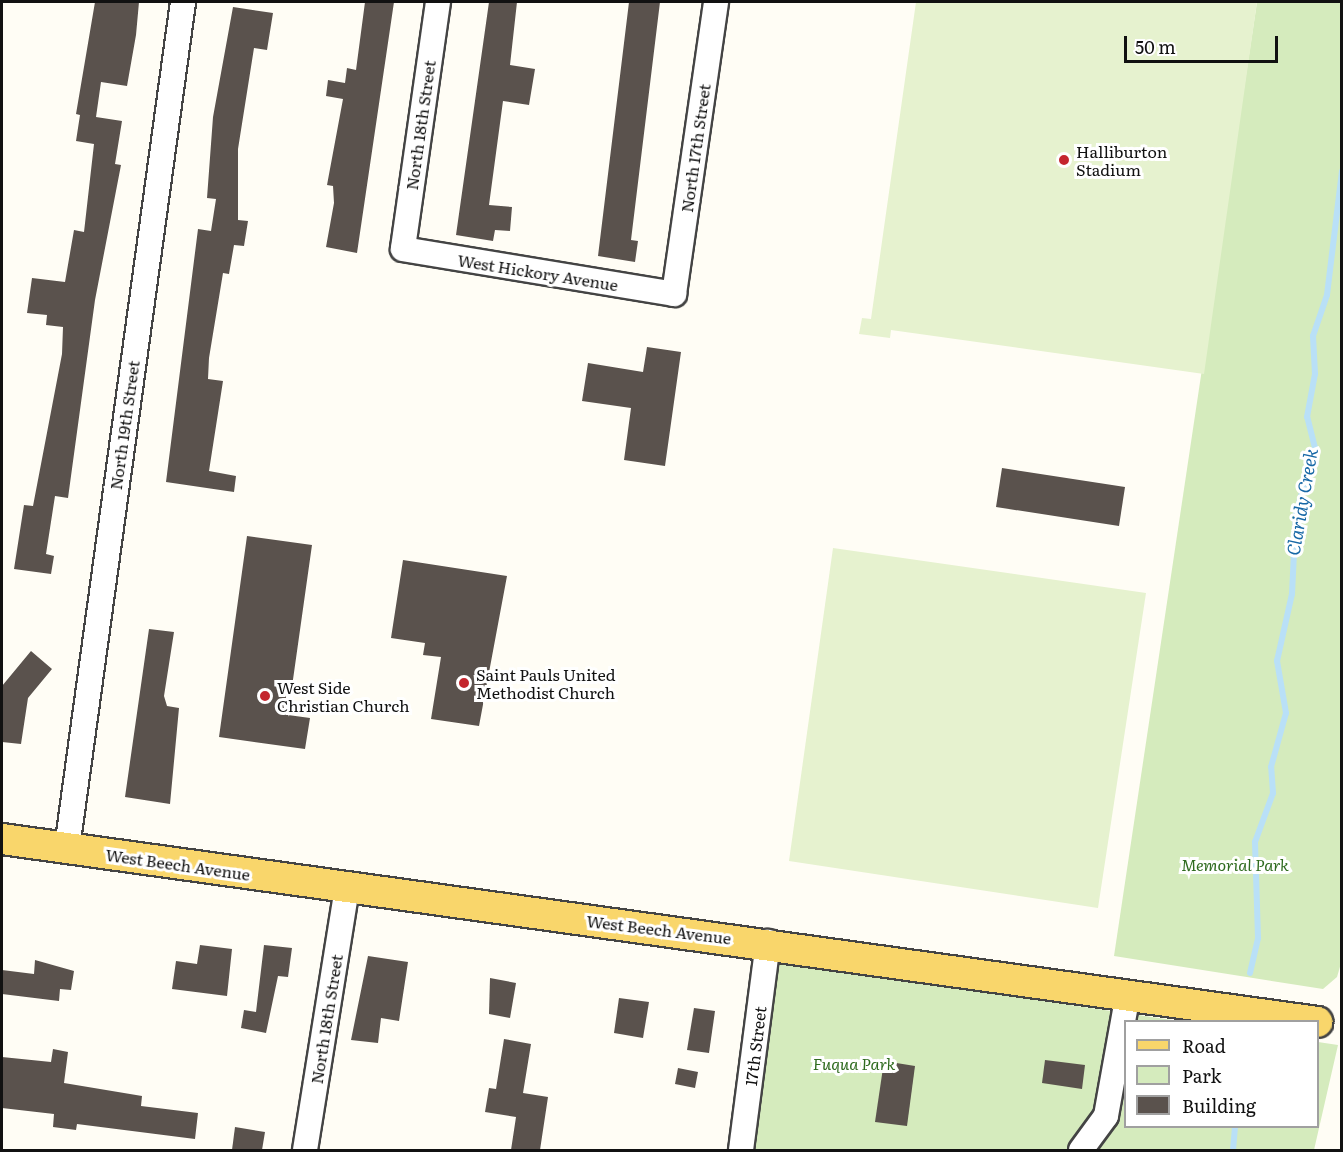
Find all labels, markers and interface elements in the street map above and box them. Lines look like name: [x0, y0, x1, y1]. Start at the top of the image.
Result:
scale bar: [1127, 24, 1282, 62]
text: 50 m: [1135, 33, 1176, 60]
street label: North 18th Street: [401, 59, 439, 191]
street label: North 17th Street: [676, 82, 714, 214]
place label: Halliburton Stadium: [1076, 141, 1167, 179]
marker: Halliburton Stadium: [1057, 153, 1071, 167]
street label: West Hickory Avenue: [456, 250, 620, 294]
street label: North 19th Street: [105, 359, 143, 491]
water label: Claridy Creek: [1282, 447, 1322, 557]
place label: Saint Pauls United Methodist Church: [476, 664, 616, 702]
marker: Saint Pauls United Methodist Church: [457, 676, 471, 690]
place label: West Side Christian Church: [277, 677, 410, 715]
marker: West Side Christian Church: [258, 689, 272, 703]
street label: West Beech Avenue: [104, 844, 252, 884]
park label: Memorial Park: [1181, 854, 1289, 874]
street label: West Beech Avenue: [585, 911, 733, 947]
street label: North 18th Street: [306, 953, 346, 1085]
street label: 17th Street: [741, 1005, 769, 1087]
legend: [1124, 1020, 1319, 1128]
text: Road: [1182, 1032, 1226, 1059]
park label: Fuqua Park: [813, 1053, 895, 1073]
text: Park: [1182, 1062, 1221, 1089]
text: Building: [1182, 1092, 1256, 1119]

